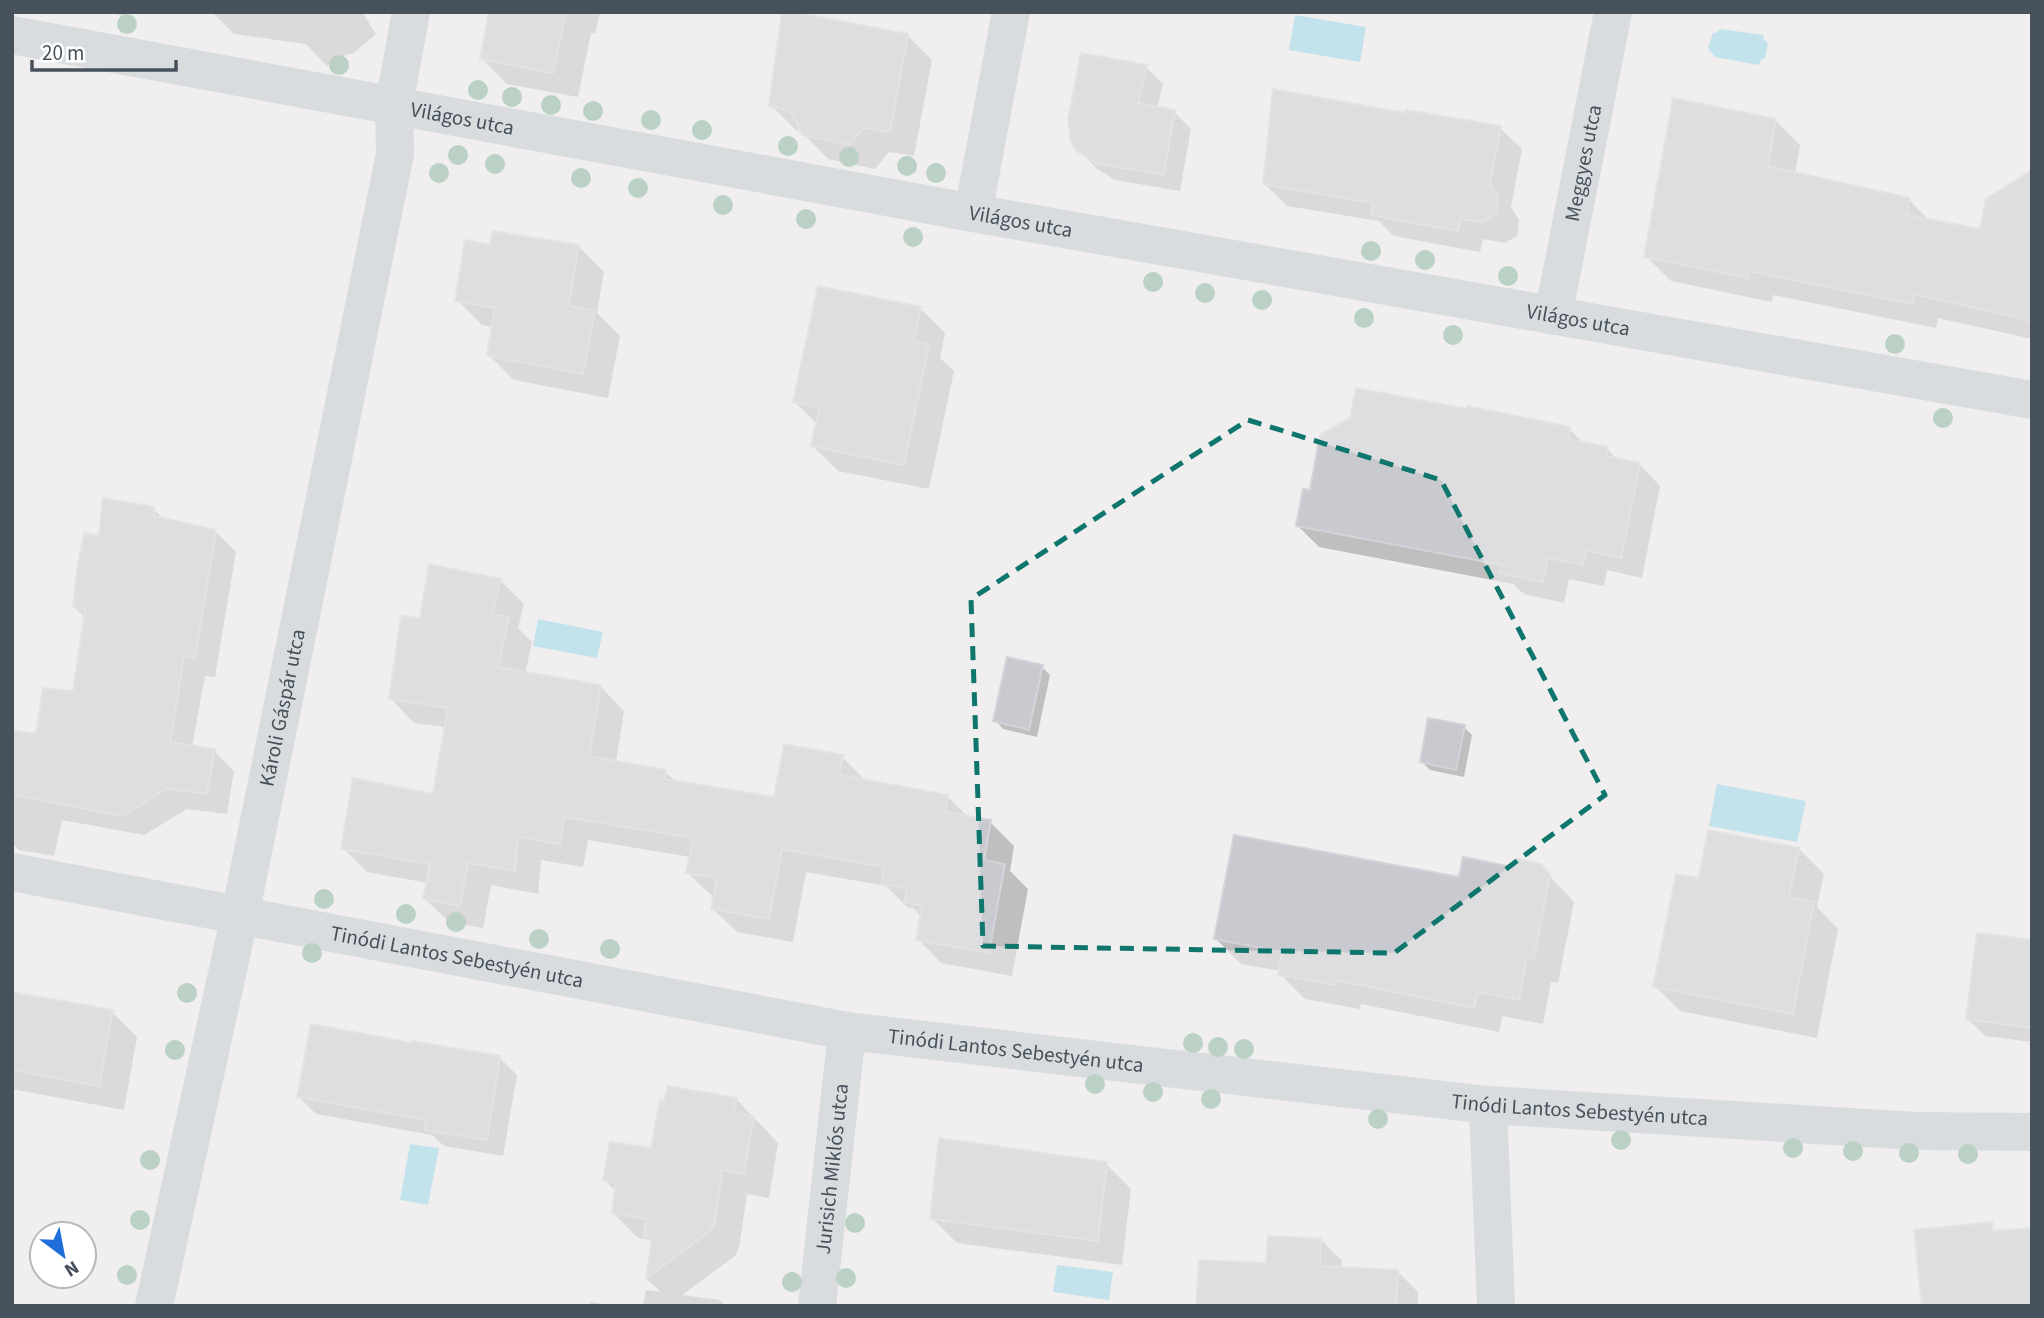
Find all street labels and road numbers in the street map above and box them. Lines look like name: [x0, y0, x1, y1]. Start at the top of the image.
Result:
street label: Világos utca: [408, 94, 517, 143]
street label: Meggyes utca: [1557, 102, 1609, 224]
street label: Világos utca: [967, 198, 1075, 245]
street label: Világos utca: [1524, 296, 1633, 344]
street label: Károli Gáspár utca: [252, 626, 313, 789]
street label: Tinódi Lantos Sebestyén utca: [328, 918, 586, 996]
street label: Tinódi Lantos Sebestyén utca: [886, 1021, 1145, 1080]
street label: Jurisich Miklós utca: [808, 1082, 856, 1256]
street label: Tinódi Lantos Sebestyén utca: [1450, 1086, 1709, 1133]

